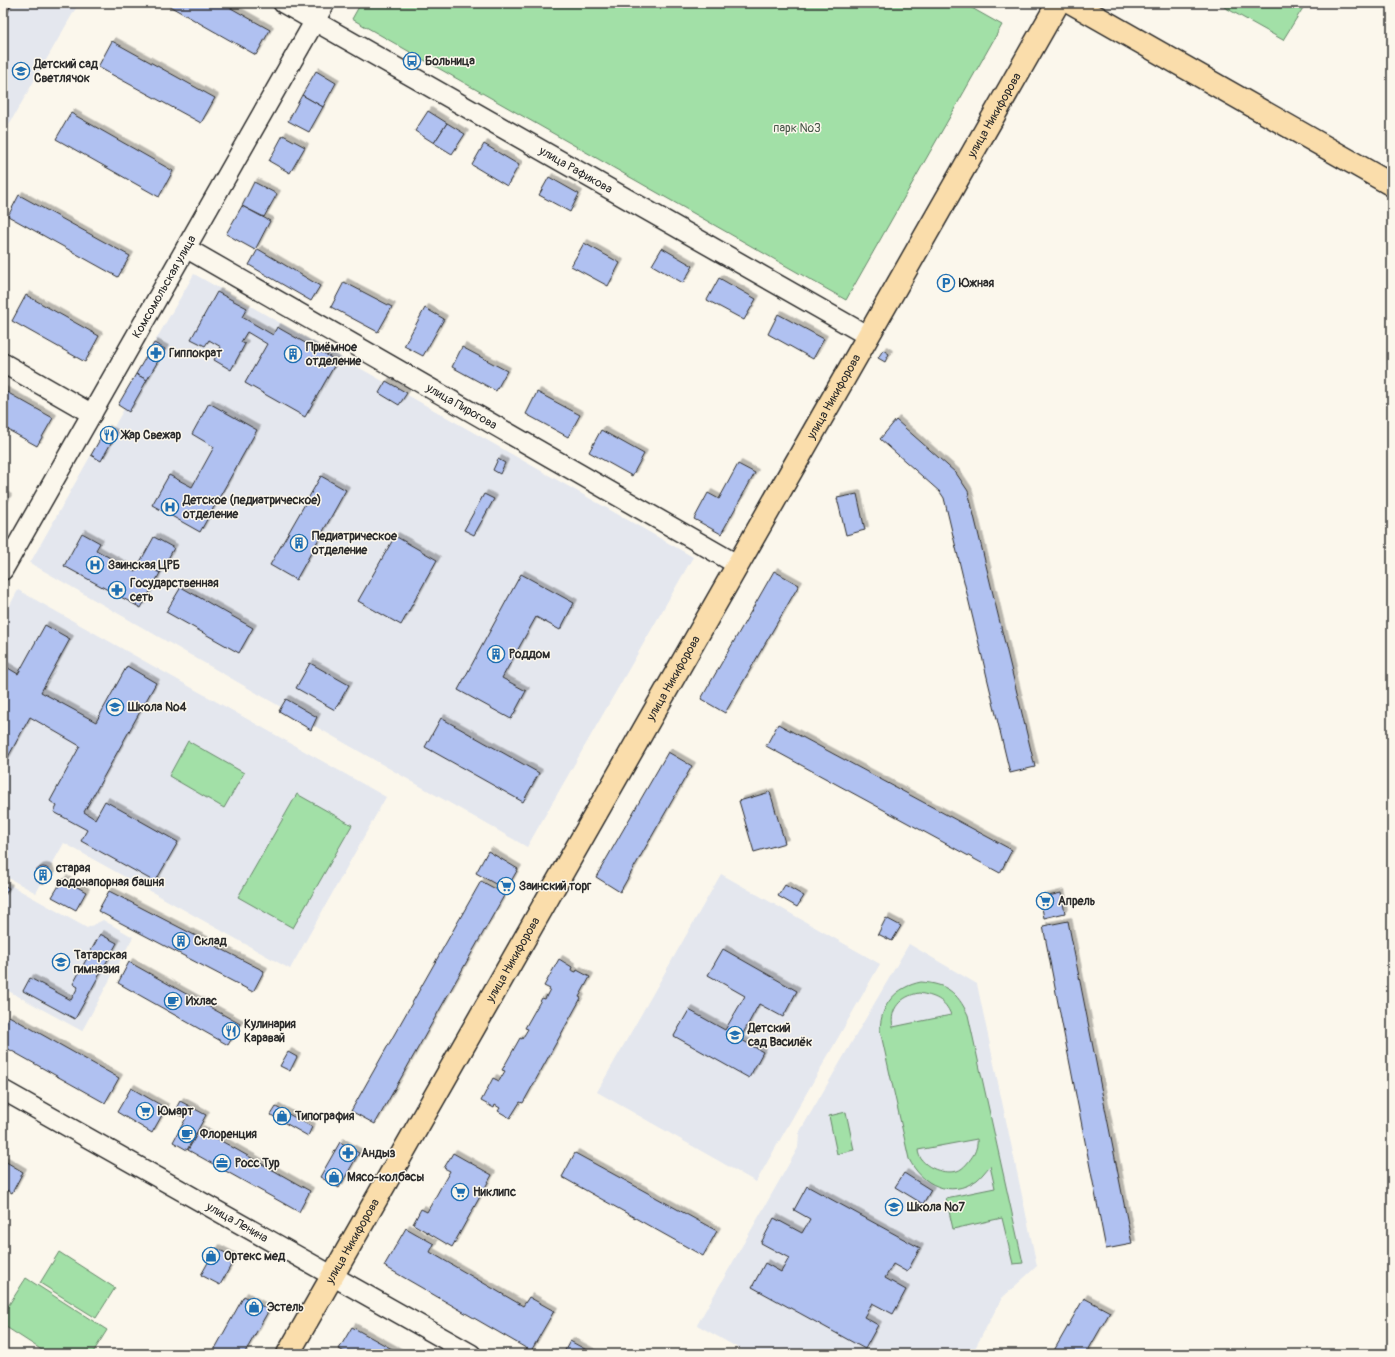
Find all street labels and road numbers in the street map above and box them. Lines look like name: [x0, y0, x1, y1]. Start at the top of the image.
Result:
street label: улица Никифорова: [964, 70, 1025, 161]
street label: улица Рафикова: [535, 143, 615, 197]
street label: Комсомольская улица: [129, 232, 200, 341]
street label: улица Никифорова: [803, 351, 864, 443]
street label: улица Пирогова: [423, 380, 500, 433]
street label: улица Никифорова: [643, 633, 704, 724]
street label: улица Никифорова: [483, 914, 544, 1006]
street label: улица Никифорова: [322, 1196, 383, 1287]
street label: улица Ленина: [203, 1199, 271, 1246]

